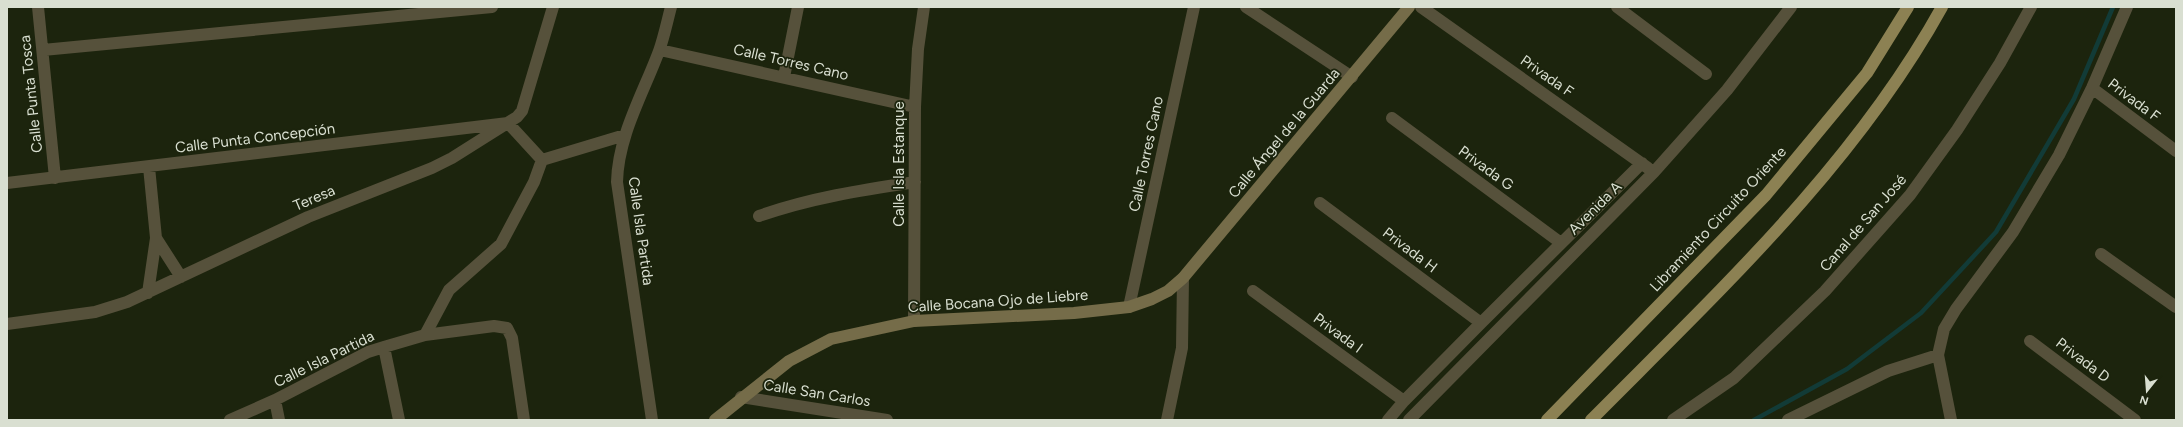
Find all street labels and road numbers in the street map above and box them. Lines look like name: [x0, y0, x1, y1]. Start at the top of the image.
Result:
street label: Calle Punta Tosca: [16, 34, 46, 154]
street label: Calle Torres Cano: [732, 40, 851, 84]
street label: Privada F: [1517, 51, 1577, 101]
street label: Calle Ángel de la Guarda: [1224, 64, 1344, 202]
street label: Privada F: [2104, 75, 2164, 125]
street label: Calle Torres Cano: [1125, 94, 1167, 213]
street label: Calle Isla Estanque: [890, 101, 908, 227]
street label: Calle Punta Concepción: [174, 119, 336, 157]
street label: Privada G: [1455, 142, 1517, 194]
street label: Libramiento Circuito Oriente: [1646, 143, 1790, 295]
street label: Canal de San José: [1816, 171, 1910, 275]
street label: Calle Isla Partida: [624, 176, 658, 286]
street label: Avenida A: [1565, 178, 1625, 238]
street label: Teresa: [290, 181, 338, 215]
street label: Privada H: [1379, 224, 1441, 276]
street label: Calle Bocana Ojo de Liebre: [907, 286, 1089, 316]
street label: Privada I: [1310, 309, 1366, 357]
street label: Calle Isla Partida: [271, 327, 377, 391]
street label: Privada D: [2052, 334, 2114, 386]
street label: Calle San Carlos: [762, 376, 872, 410]

